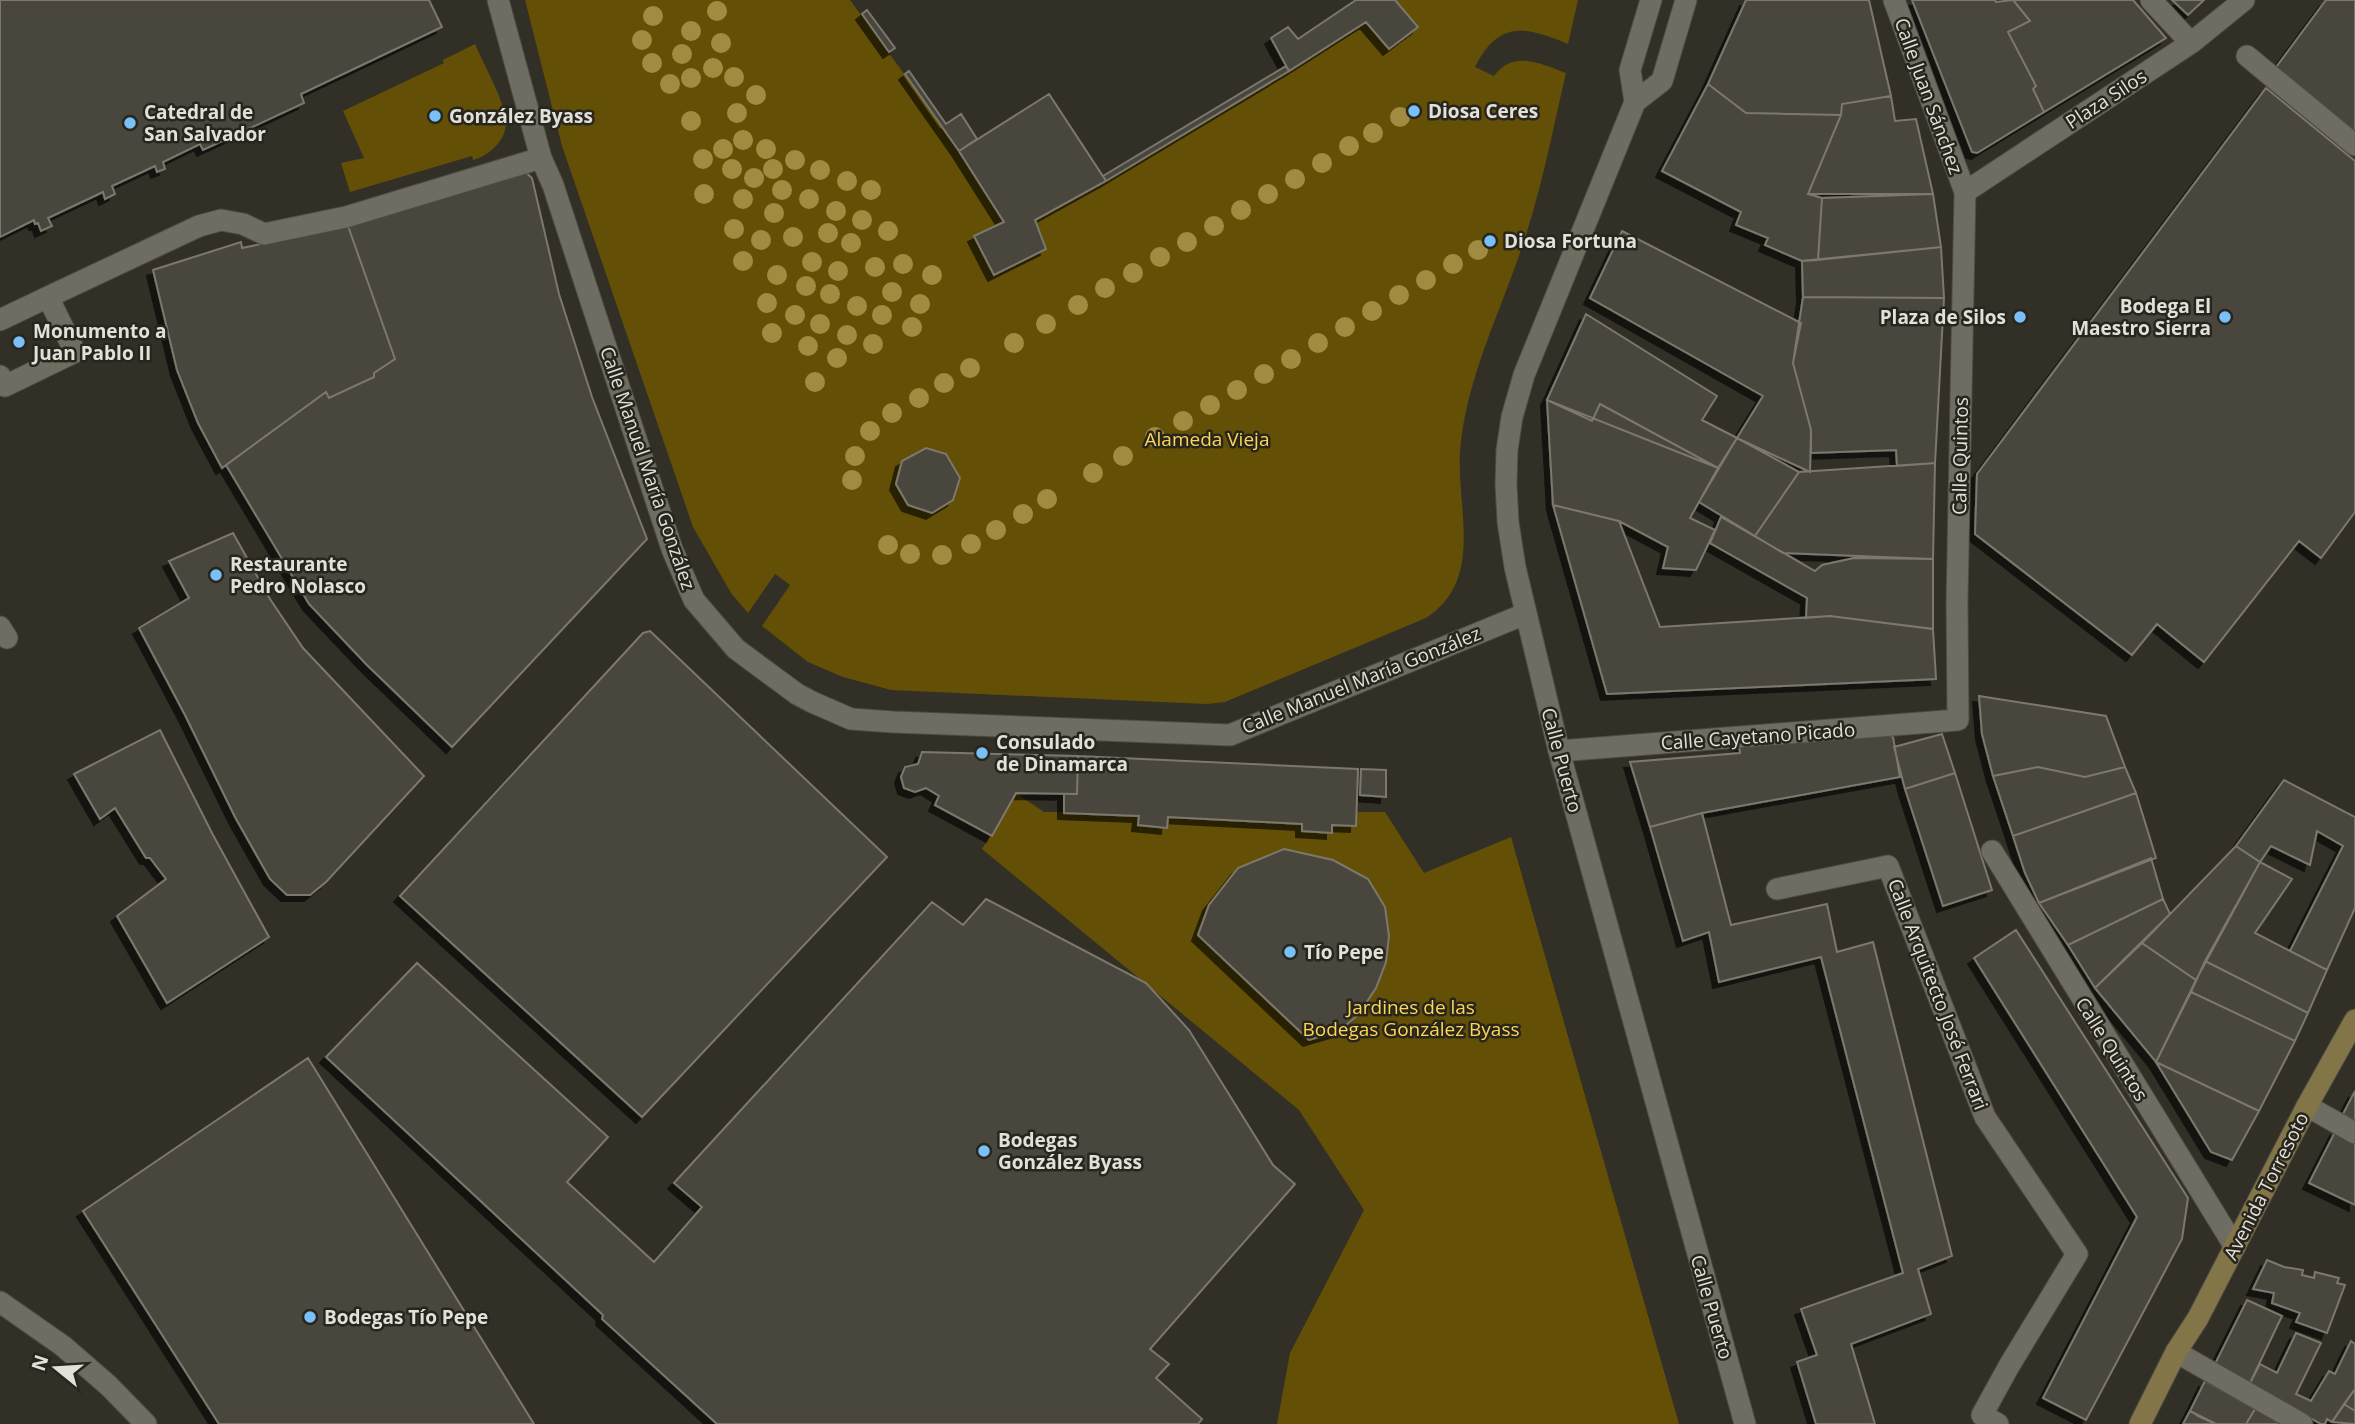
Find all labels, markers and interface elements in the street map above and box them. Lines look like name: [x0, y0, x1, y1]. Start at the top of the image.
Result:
street label: Calle Juan Sánchez: [1889, 14, 1969, 178]
street label: Plaza Silos: [2060, 63, 2152, 135]
place label: Diosa Ceres: [1428, 98, 1538, 124]
place label: Catedral de San Salvador: [144, 99, 266, 147]
place label: González Byass: [449, 103, 593, 129]
marker: Diosa Ceres: [1406, 103, 1422, 119]
marker: González Byass: [427, 108, 443, 124]
marker: Catedral de San Salvador: [122, 115, 138, 131]
place label: Diosa Fortuna: [1504, 228, 1637, 254]
marker: Diosa Fortuna: [1482, 233, 1498, 249]
place label: Bodega El Maestro Sierra: [2071, 293, 2211, 341]
place label: Plaza de Silos: [1880, 304, 2006, 330]
marker: Plaza de Silos: [2012, 309, 2028, 325]
marker: Bodega El Maestro Sierra: [2217, 309, 2233, 325]
place label: Monumento a Juan Pablo II: [31, 318, 166, 366]
marker: Monumento a Juan Pablo II: [11, 334, 27, 350]
street label: Calle Manuel María González: [594, 343, 702, 593]
street label: Calle Quintos: [1946, 397, 1974, 515]
park label: Alameda Vieja: [1145, 426, 1269, 452]
place label: Restaurante Pedro Nolasco: [230, 551, 366, 599]
marker: Restaurante Pedro Nolasco: [208, 567, 224, 583]
street label: Calle Manuel María González: [1238, 620, 1484, 740]
street label: Calle Puerto: [1536, 705, 1588, 815]
street label: Calle Cayetano Picado: [1660, 716, 1856, 756]
place label: Consulado de Dinamarca: [996, 729, 1128, 777]
marker: Consulado de Dinamarca: [974, 745, 990, 761]
street label: Calle Arquitecto José Ferrari: [1882, 875, 1994, 1113]
place label: Tío Pepe: [1304, 939, 1384, 965]
marker: Tío Pepe: [1282, 944, 1298, 960]
street label: Calle Quintos: [2070, 992, 2154, 1106]
park label: Jardines de las Bodegas González Byass: [1303, 994, 1520, 1042]
street label: Avenida Torresoto: [2218, 1108, 2314, 1264]
place label: Bodegas González Byass: [998, 1127, 1142, 1175]
marker: Bodegas González Byass: [976, 1143, 992, 1159]
street label: Calle Puerto: [1685, 1252, 1739, 1362]
place label: Bodegas Tío Pepe: [324, 1304, 488, 1330]
marker: Bodegas Tío Pepe: [302, 1309, 318, 1325]
north arrow: [21, 1333, 91, 1403]
text: N: [25, 1351, 55, 1374]

